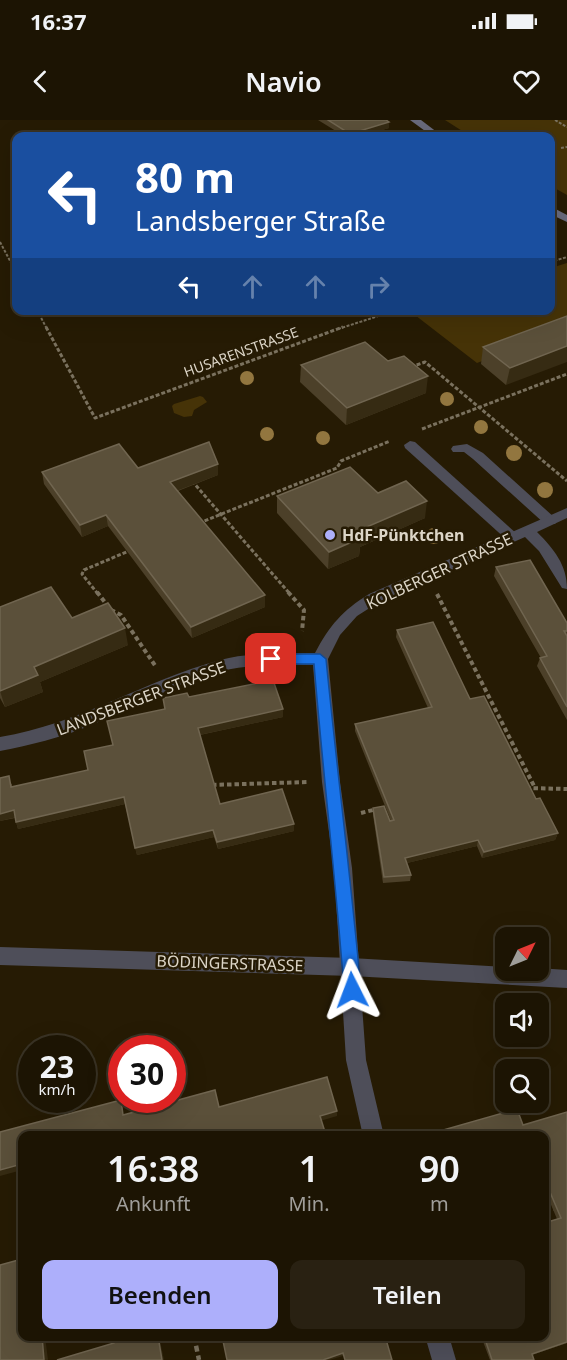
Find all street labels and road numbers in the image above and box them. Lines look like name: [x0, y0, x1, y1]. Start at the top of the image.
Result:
street label: HUSARENSTRASSE: [181, 322, 301, 381]
street label: KOLBERGER STRASSE: [362, 527, 516, 615]
street label: LANDSBERGER STRASSE: [53, 656, 229, 740]
street label: BÖDINGERSTRASSE: [156, 949, 304, 977]

